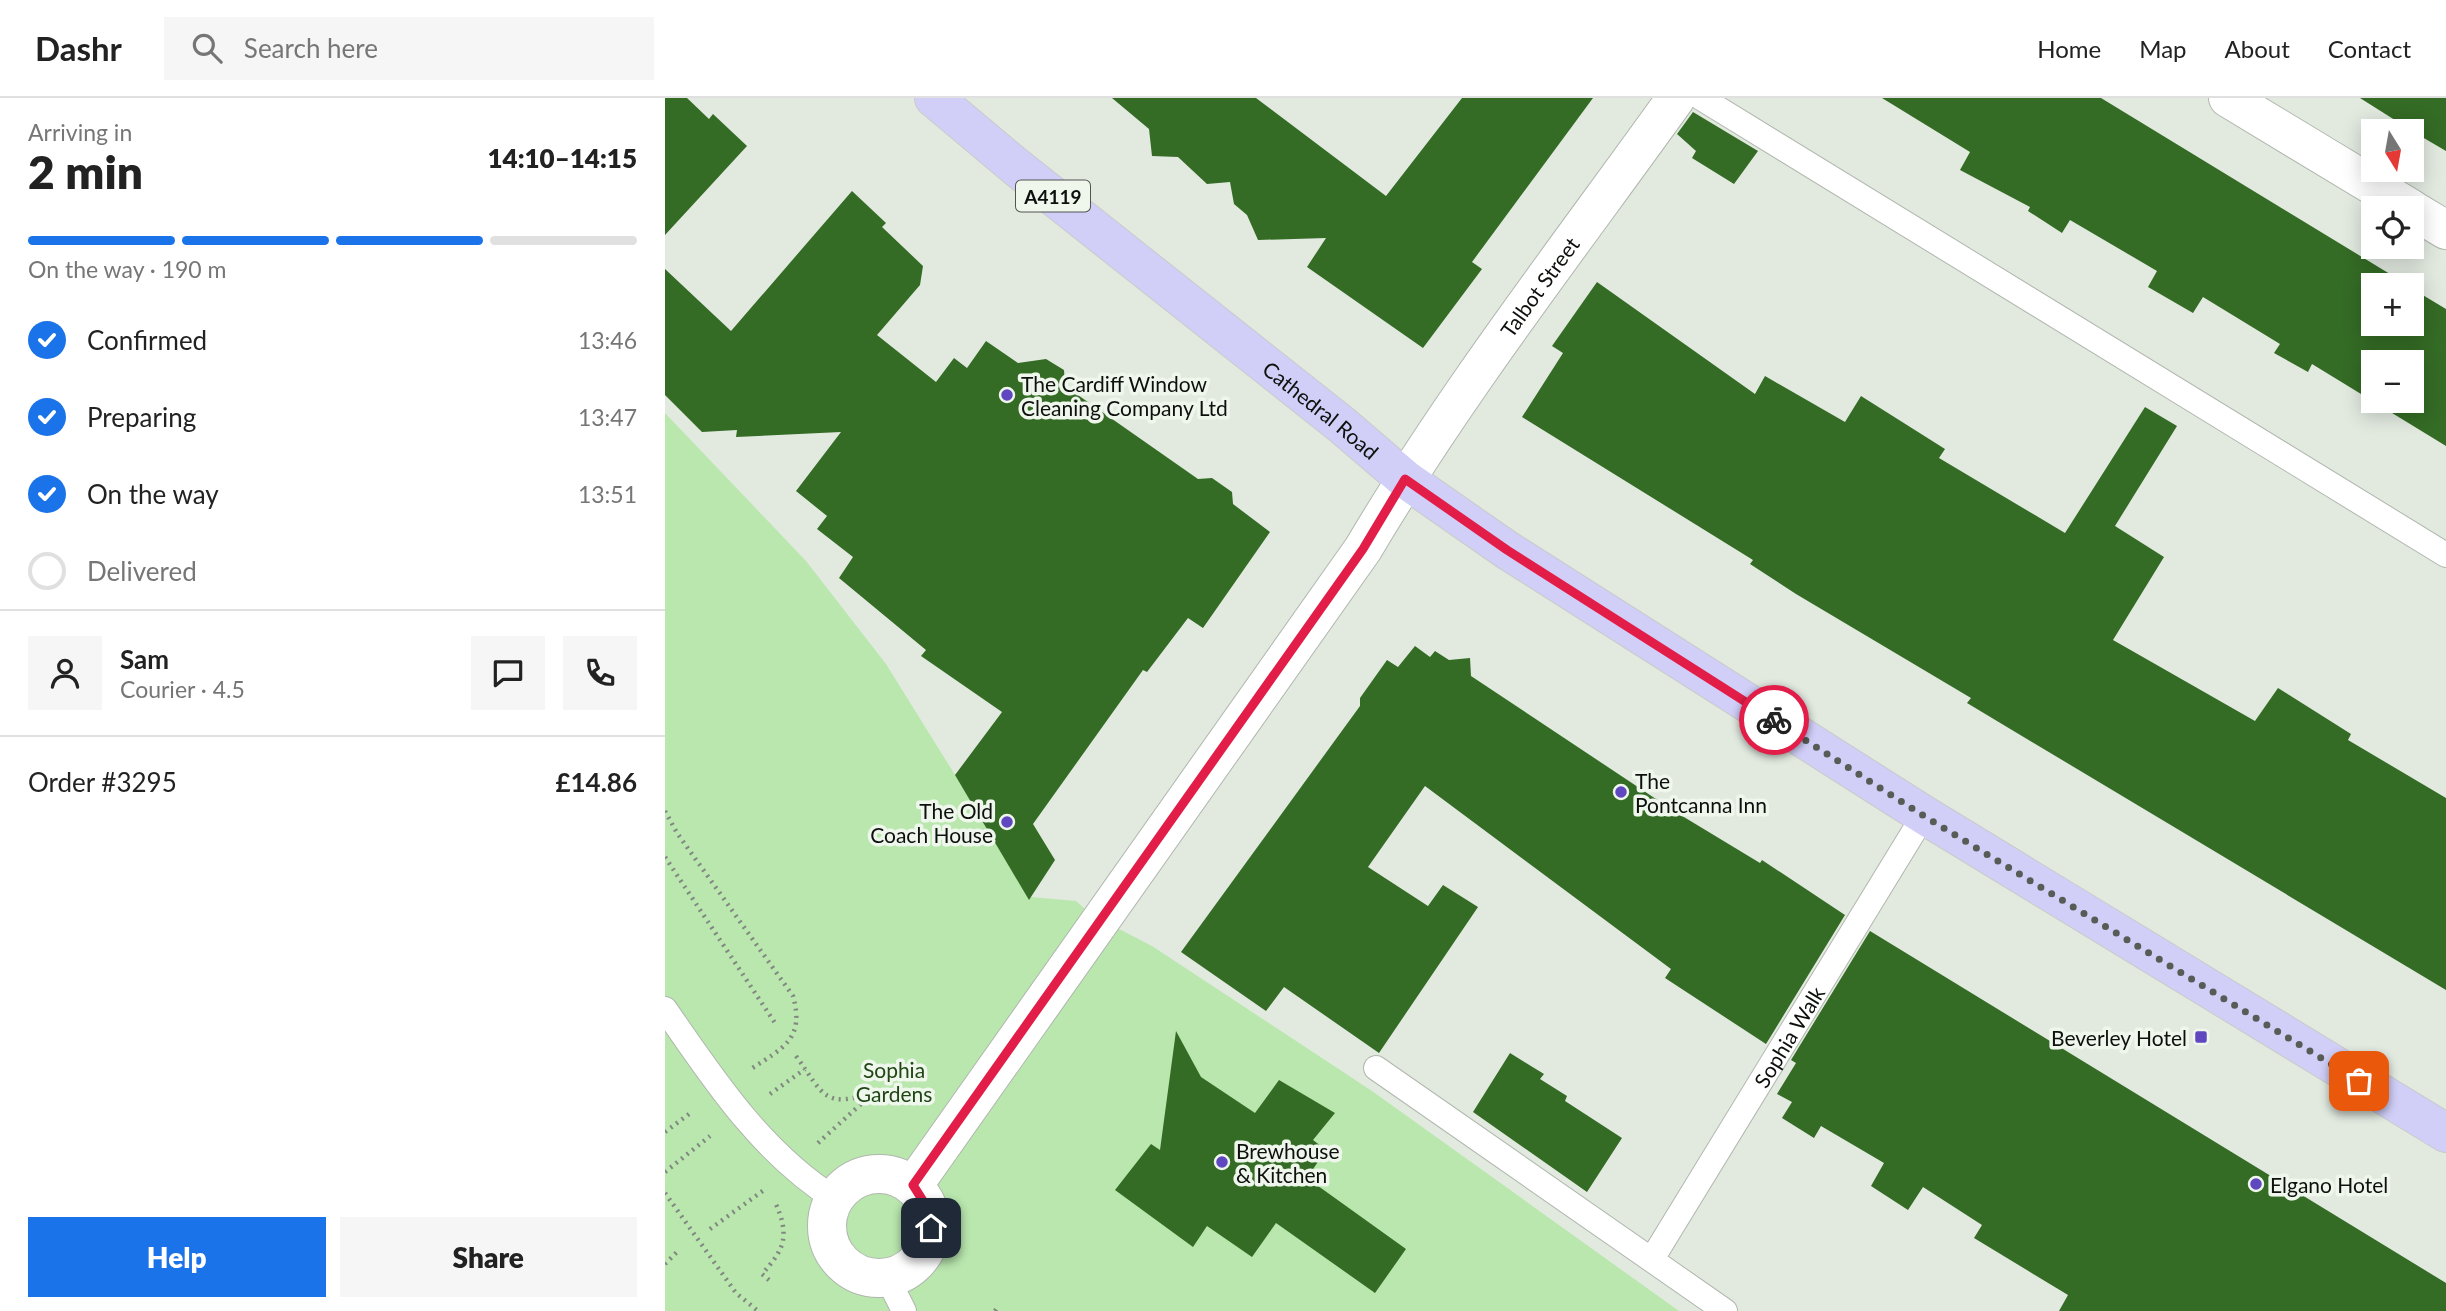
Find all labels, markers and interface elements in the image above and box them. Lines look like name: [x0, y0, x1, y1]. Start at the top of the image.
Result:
search box: [164, 17, 654, 80]
text: Dashr: [35, 28, 122, 68]
icon: search: [188, 29, 226, 67]
text: Search here: [244, 32, 378, 64]
text: Home: [2037, 34, 2101, 63]
text: Map: [2139, 34, 2187, 63]
text: About: [2225, 34, 2290, 63]
text: Contact: [2328, 34, 2411, 63]
text: Arriving in: [28, 118, 132, 146]
north arrow: [2361, 119, 2424, 182]
map controls: [2361, 119, 2424, 413]
text: 14:10–14:15: [487, 142, 637, 174]
text: 2 min: [28, 144, 143, 199]
road number: A4119: [1016, 180, 1090, 212]
button: locate: [2361, 196, 2424, 259]
street label: Talbot Street: [1495, 231, 1584, 341]
text: On the way · 190 m: [28, 255, 227, 283]
button: +: [2361, 273, 2424, 336]
icon: check: [28, 321, 66, 359]
text: Confirmed: [87, 324, 207, 356]
text: 13:46: [578, 326, 637, 354]
button: −: [2361, 350, 2424, 413]
street label: Cathedral Road: [1259, 355, 1384, 464]
place label: The Cardiff Window Cleaning Company Ltd: [1021, 371, 1228, 420]
marker: The Cardiff Window Cleaning Company Ltd: [999, 387, 1015, 403]
icon: check: [28, 398, 66, 436]
text: Preparing: [87, 401, 196, 433]
text: 13:47: [578, 403, 637, 431]
icon: check: [28, 475, 66, 513]
text: On the way: [87, 478, 219, 510]
text: 13:51: [578, 480, 637, 508]
text: Delivered: [87, 555, 197, 587]
button: person: [28, 636, 102, 710]
button: chat: [471, 636, 545, 710]
button: phone: [563, 636, 637, 710]
text: Sam: [120, 643, 169, 675]
text: Courier · 4.5: [120, 675, 245, 703]
courier: [1739, 685, 1809, 755]
icon: bike: [1755, 701, 1793, 739]
text: Order #3295: [28, 766, 177, 798]
text: £14.86: [555, 766, 637, 798]
place label: The Pontcanna Inn: [1635, 768, 1767, 817]
marker: The Pontcanna Inn: [1613, 784, 1629, 800]
place label: The Old Coach House: [870, 798, 993, 847]
marker: The Old Coach House: [999, 814, 1015, 830]
street label: Sophia Walk: [1748, 981, 1829, 1092]
place label: Beverley Hotel: [2051, 1025, 2187, 1050]
marker: Beverley Hotel: [2193, 1029, 2209, 1045]
pin: [2329, 1051, 2389, 1111]
park label: Sophia Gardens: [856, 1057, 932, 1106]
icon: bag: [2340, 1062, 2378, 1100]
place label: Brewhouse & Kitchen: [1236, 1138, 1340, 1187]
marker: Brewhouse & Kitchen: [1214, 1154, 1230, 1170]
place label: Elgano Hotel: [2270, 1172, 2388, 1197]
marker: Elgano Hotel: [2248, 1176, 2264, 1192]
pin: [901, 1198, 961, 1258]
icon: home: [912, 1209, 950, 1247]
button: Help: [28, 1217, 326, 1297]
button: Share: [340, 1217, 637, 1297]

